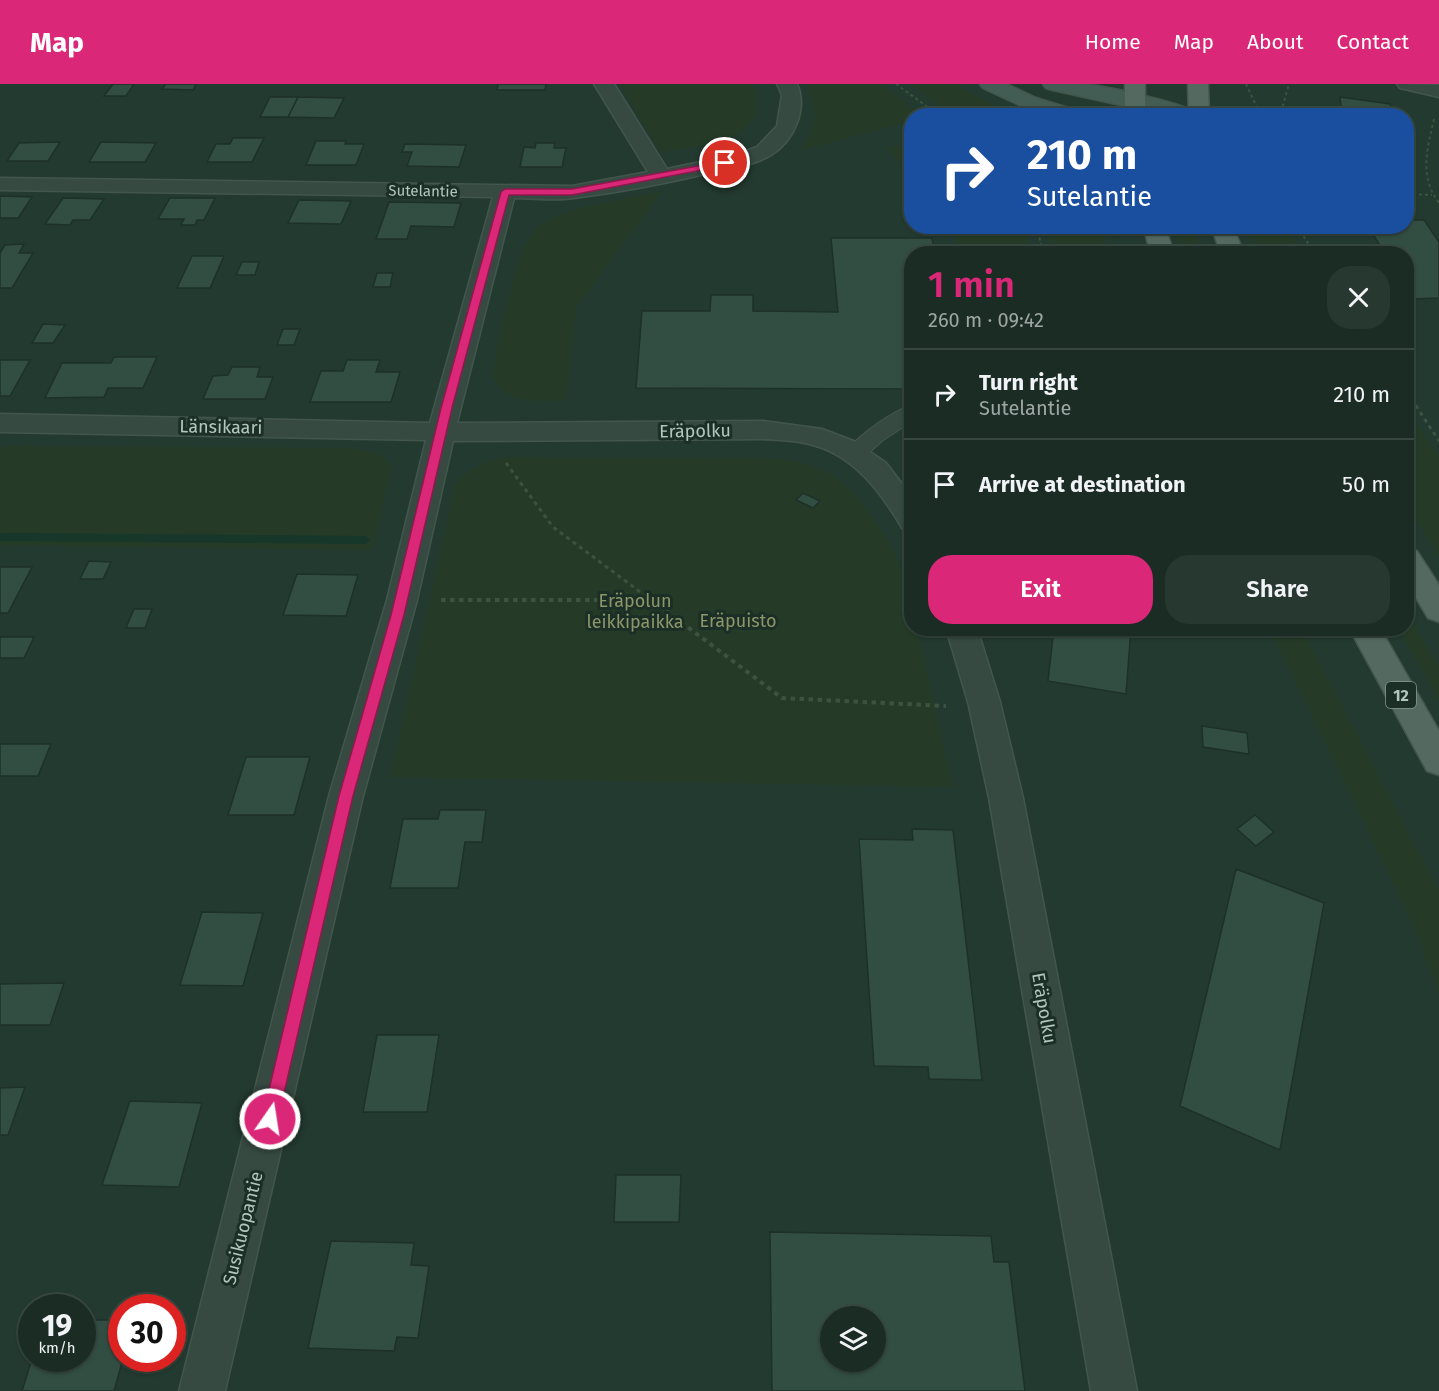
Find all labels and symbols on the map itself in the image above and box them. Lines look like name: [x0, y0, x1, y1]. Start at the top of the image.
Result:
pin: [699, 137, 750, 188]
street label: Sutelantie: [388, 181, 458, 201]
street label: Länsikaari: [179, 415, 263, 439]
street label: Eräpolku: [659, 419, 731, 443]
park label: Eräpolun leikkipaikka: [587, 590, 683, 633]
park label: Eräpuisto: [700, 610, 776, 632]
road number: 12: [1386, 682, 1416, 708]
street label: Eräpolku: [1027, 971, 1061, 1045]
position arrow: [238, 1087, 302, 1151]
street label: Susikuopantie: [218, 1169, 268, 1287]
speed limit sign: 30: [108, 1294, 186, 1372]

